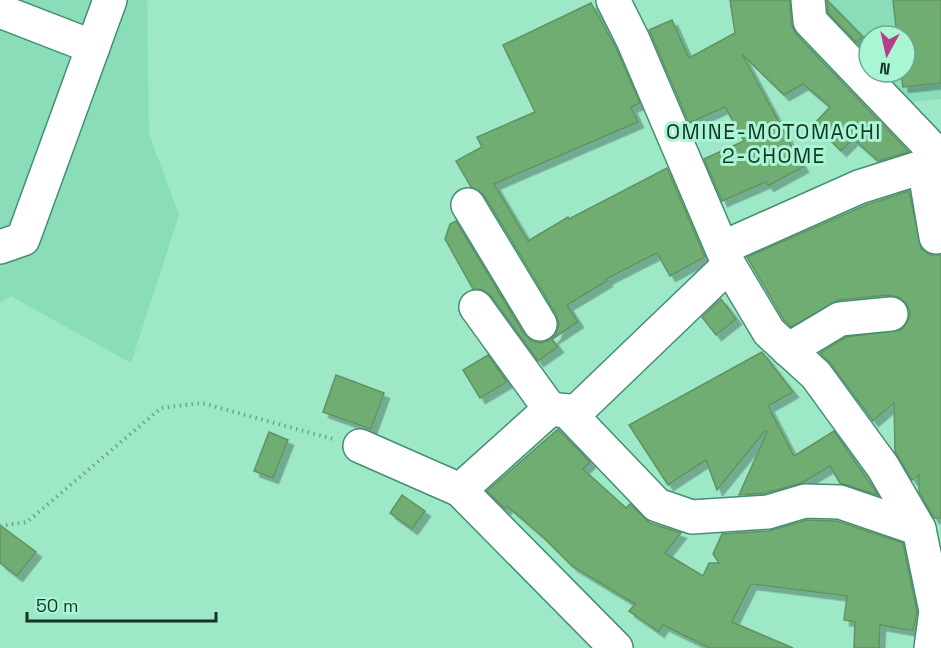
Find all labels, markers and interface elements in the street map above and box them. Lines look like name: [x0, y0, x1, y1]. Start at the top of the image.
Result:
north arrow: [857, 24, 917, 84]
text: N: [878, 57, 892, 80]
district label: OMINE-MOTOMACHI 2-CHOME: [666, 118, 882, 169]
scale bar: [27, 585, 216, 623]
text: 50 m: [36, 594, 78, 617]

